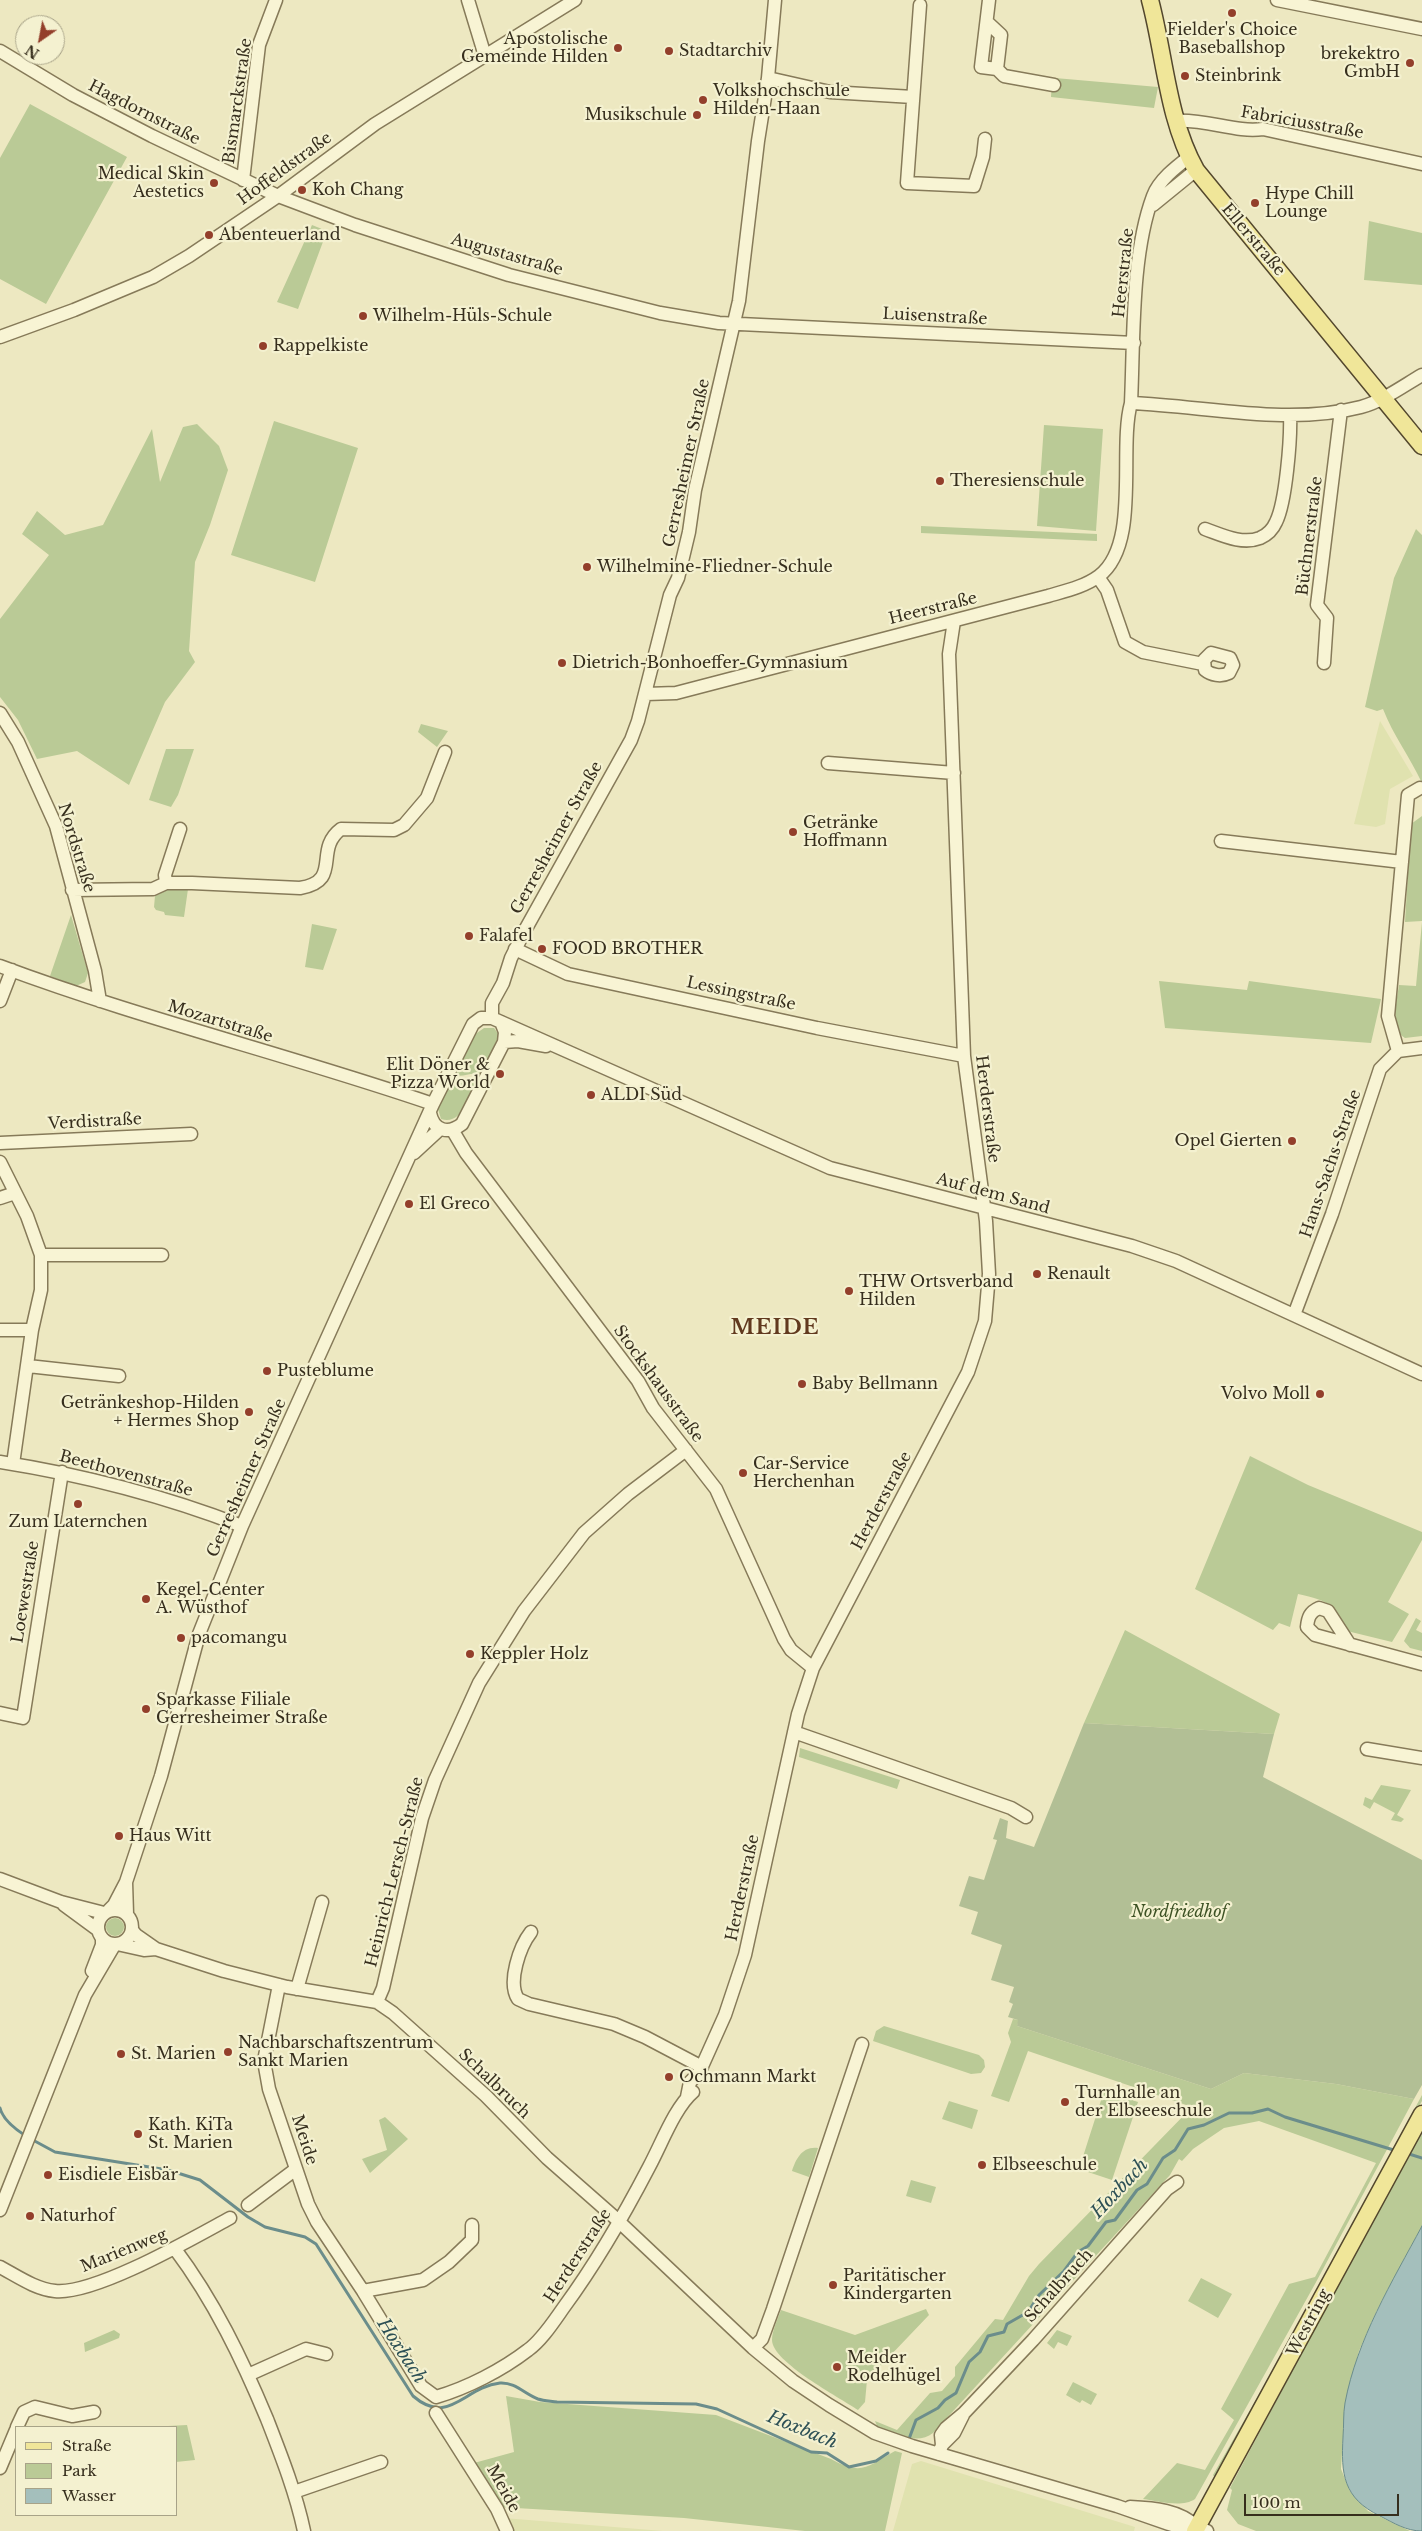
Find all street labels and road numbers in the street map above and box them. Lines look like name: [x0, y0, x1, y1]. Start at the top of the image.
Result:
street label: Bismarckstraße: [220, 37, 256, 165]
street label: Hagdornstraße: [85, 77, 203, 149]
street label: Fabriciusstraße: [1239, 103, 1365, 143]
street label: Hoffeldstraße: [234, 128, 336, 210]
street label: Ellerstraße: [1217, 200, 1289, 280]
street label: Heerstraße: [1110, 227, 1138, 319]
street label: Augustastraße: [449, 230, 565, 280]
street label: Luisenstraße: [882, 305, 988, 329]
street label: Gerresheimer Straße: [660, 377, 714, 549]
street label: Büchnerstraße: [1293, 475, 1327, 597]
street label: Heerstraße: [887, 589, 979, 629]
street label: Gerresheimer Straße: [507, 758, 607, 918]
street label: Nordstraße: [53, 801, 99, 895]
street label: Lessingstraße: [685, 973, 797, 1015]
street label: Mozartstraße: [165, 997, 275, 1047]
street label: Herderstraße: [971, 1054, 1003, 1164]
street label: Hans-Sachs-Straße: [1297, 1087, 1365, 1241]
street label: Verdistraße: [48, 1110, 142, 1134]
street label: Auf dem Sand: [934, 1170, 1052, 1218]
street label: Stockshausstraße: [609, 1322, 707, 1446]
street label: Gerresheimer Straße: [203, 1396, 291, 1560]
street label: Beethovenstraße: [57, 1447, 195, 1501]
street label: Herderstraße: [848, 1449, 916, 1553]
street label: Loewestraße: [8, 1539, 44, 1645]
street label: Heinrich-Lersch-Straße: [362, 1775, 428, 1969]
street label: Herderstraße: [722, 1833, 764, 1943]
street label: Schalbruch: [454, 2045, 534, 2123]
street label: Meide: [287, 2112, 321, 2168]
street label: Herderstraße: [540, 2205, 616, 2307]
street label: Marienweg: [78, 2225, 170, 2277]
street label: Schalbruch: [1021, 2245, 1097, 2327]
street label: Westring: [1283, 2286, 1335, 2360]
street label: Meide: [482, 2462, 524, 2516]

